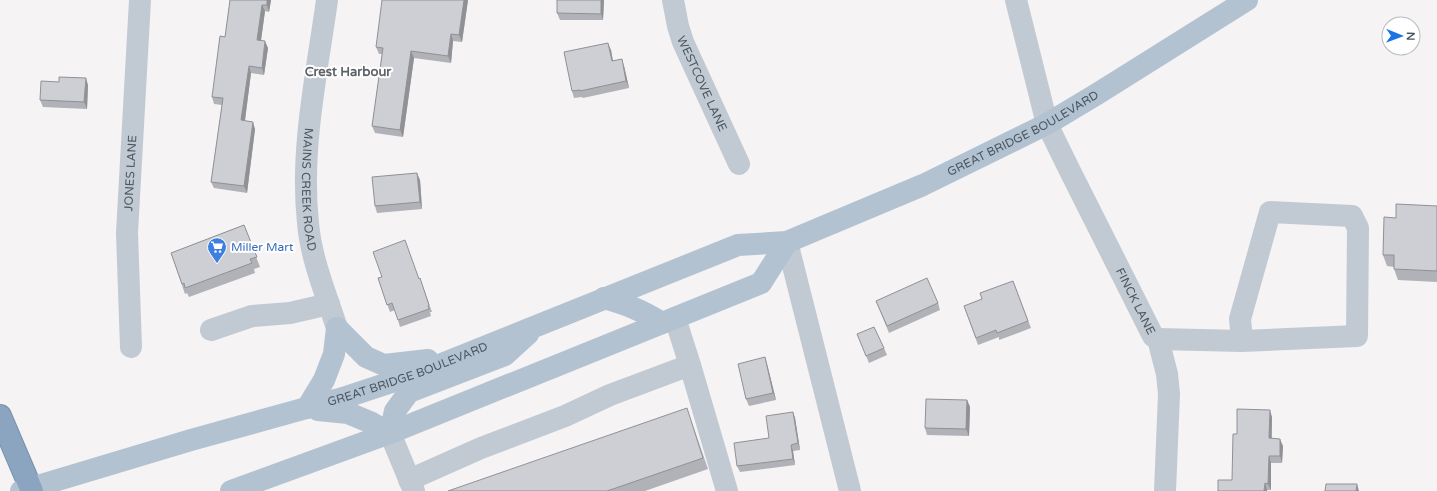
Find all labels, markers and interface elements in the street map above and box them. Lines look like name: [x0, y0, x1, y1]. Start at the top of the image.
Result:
north arrow: [1381, 16, 1421, 56]
text: N: [1404, 32, 1417, 41]
street label: WESTCOVE LANE: [674, 34, 730, 134]
district label: Crest Harbour: [305, 64, 392, 80]
street label: GREAT BRIDGE BOULEVARD: [945, 88, 1101, 179]
street label: MAINS CREEK ROAD: [299, 127, 319, 252]
street label: JONES LANE: [121, 134, 139, 212]
supermarket icon: Miller Mart: [206, 236, 228, 264]
place label: Miller Mart: [231, 240, 294, 254]
street label: FINCK LANE: [1113, 266, 1158, 337]
street label: GREAT BRIDGE BOULEVARD: [326, 339, 490, 409]

